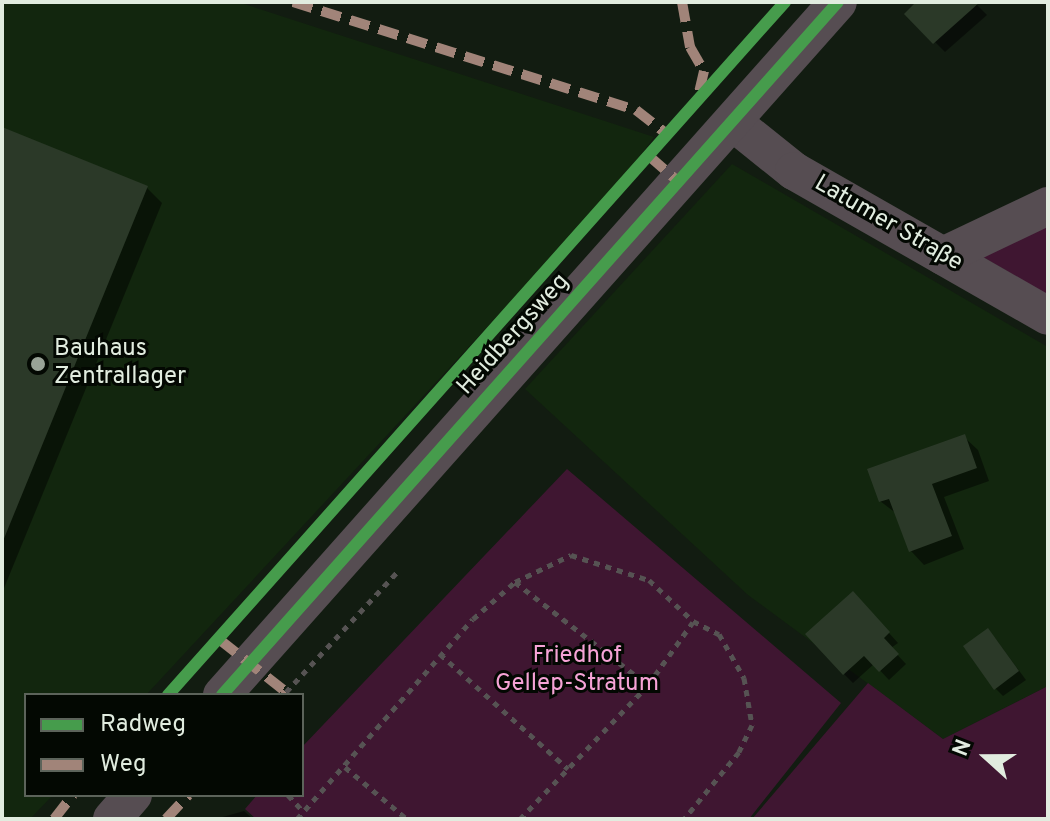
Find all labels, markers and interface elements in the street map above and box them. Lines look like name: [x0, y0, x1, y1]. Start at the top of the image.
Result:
street label: Latumer Straße: [809, 170, 967, 278]
street label: Heidbergsweg: [452, 268, 576, 402]
place label: Bauhaus Zentrallager: [54, 336, 186, 392]
marker: Bauhaus Zentrallager: [29, 355, 47, 373]
park label: Friedhof Gellep-Stratum: [495, 643, 659, 699]
legend: [24, 693, 304, 797]
text: Radweg: [100, 710, 186, 740]
north arrow: [946, 717, 1026, 797]
text: N: [948, 736, 979, 760]
text: Weg: [100, 750, 147, 780]

